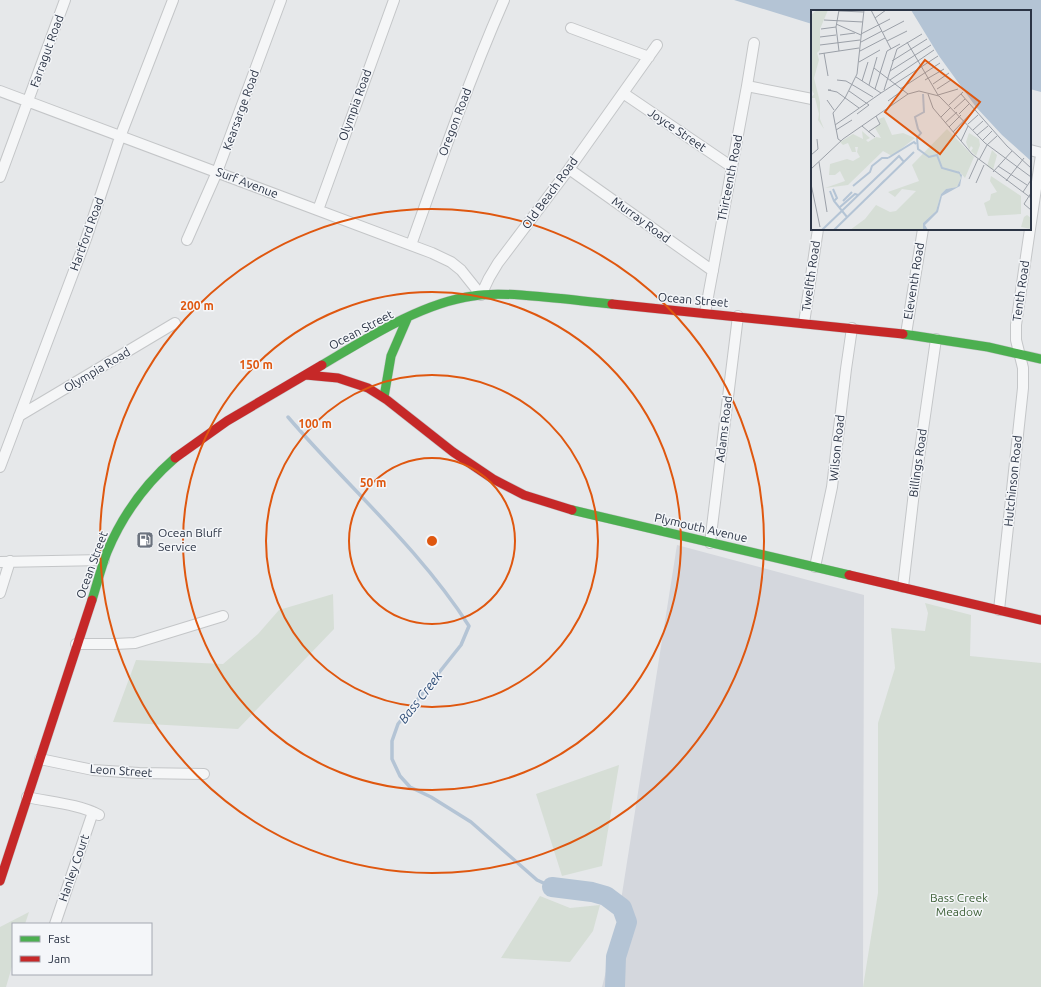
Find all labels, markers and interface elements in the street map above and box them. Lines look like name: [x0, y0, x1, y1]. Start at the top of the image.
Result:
inset map: [811, 10, 1031, 230]
street label: Farragut Road: [27, 13, 66, 89]
street label: Olympia Road: [336, 67, 373, 142]
street label: Kearsarge Road: [220, 68, 261, 152]
street label: Oregon Road: [436, 86, 473, 158]
street label: Joyce Street: [646, 105, 709, 154]
street label: Thirteenth Road: [715, 134, 744, 222]
street label: Old Beach Road: [519, 154, 580, 231]
street label: Surf Avenue: [214, 165, 280, 200]
street label: Murray Road: [610, 194, 673, 245]
street label: Hartford Road: [67, 195, 106, 272]
street label: Twelfth Road: [799, 240, 822, 312]
street label: Eleventh Road: [901, 241, 926, 320]
street label: Tenth Road: [1010, 260, 1031, 322]
street label: Ocean Street: [657, 290, 729, 309]
text: 200 m: [180, 299, 214, 312]
street label: Ocean Street: [326, 307, 395, 352]
street label: Olympia Road: [61, 345, 132, 394]
text: 150 m: [239, 358, 273, 371]
street label: Adams Road: [713, 395, 734, 463]
street label: Wilson Road: [827, 414, 846, 482]
text: 100 m: [298, 417, 332, 430]
street label: Billings Road: [906, 428, 929, 498]
street label: Hutchinson Road: [1001, 435, 1024, 527]
text: 50 m: [360, 476, 386, 489]
street label: Plymouth Avenue: [653, 510, 749, 545]
place label: Ocean Bluff Service: [158, 526, 223, 553]
street label: Ocean Street: [73, 529, 110, 600]
fuel station icon: Ocean Bluff Service: [135, 530, 155, 550]
centre of rings: [425, 534, 439, 548]
water label: Bass Creek: [395, 668, 445, 726]
street label: Leon Street: [89, 762, 153, 779]
street label: Hanley Court: [56, 832, 91, 903]
park label: Bass Creek Meadow: [930, 891, 988, 918]
legend: [12, 923, 152, 975]
text: Fast: [48, 932, 70, 945]
text: Jam: [48, 952, 70, 965]

